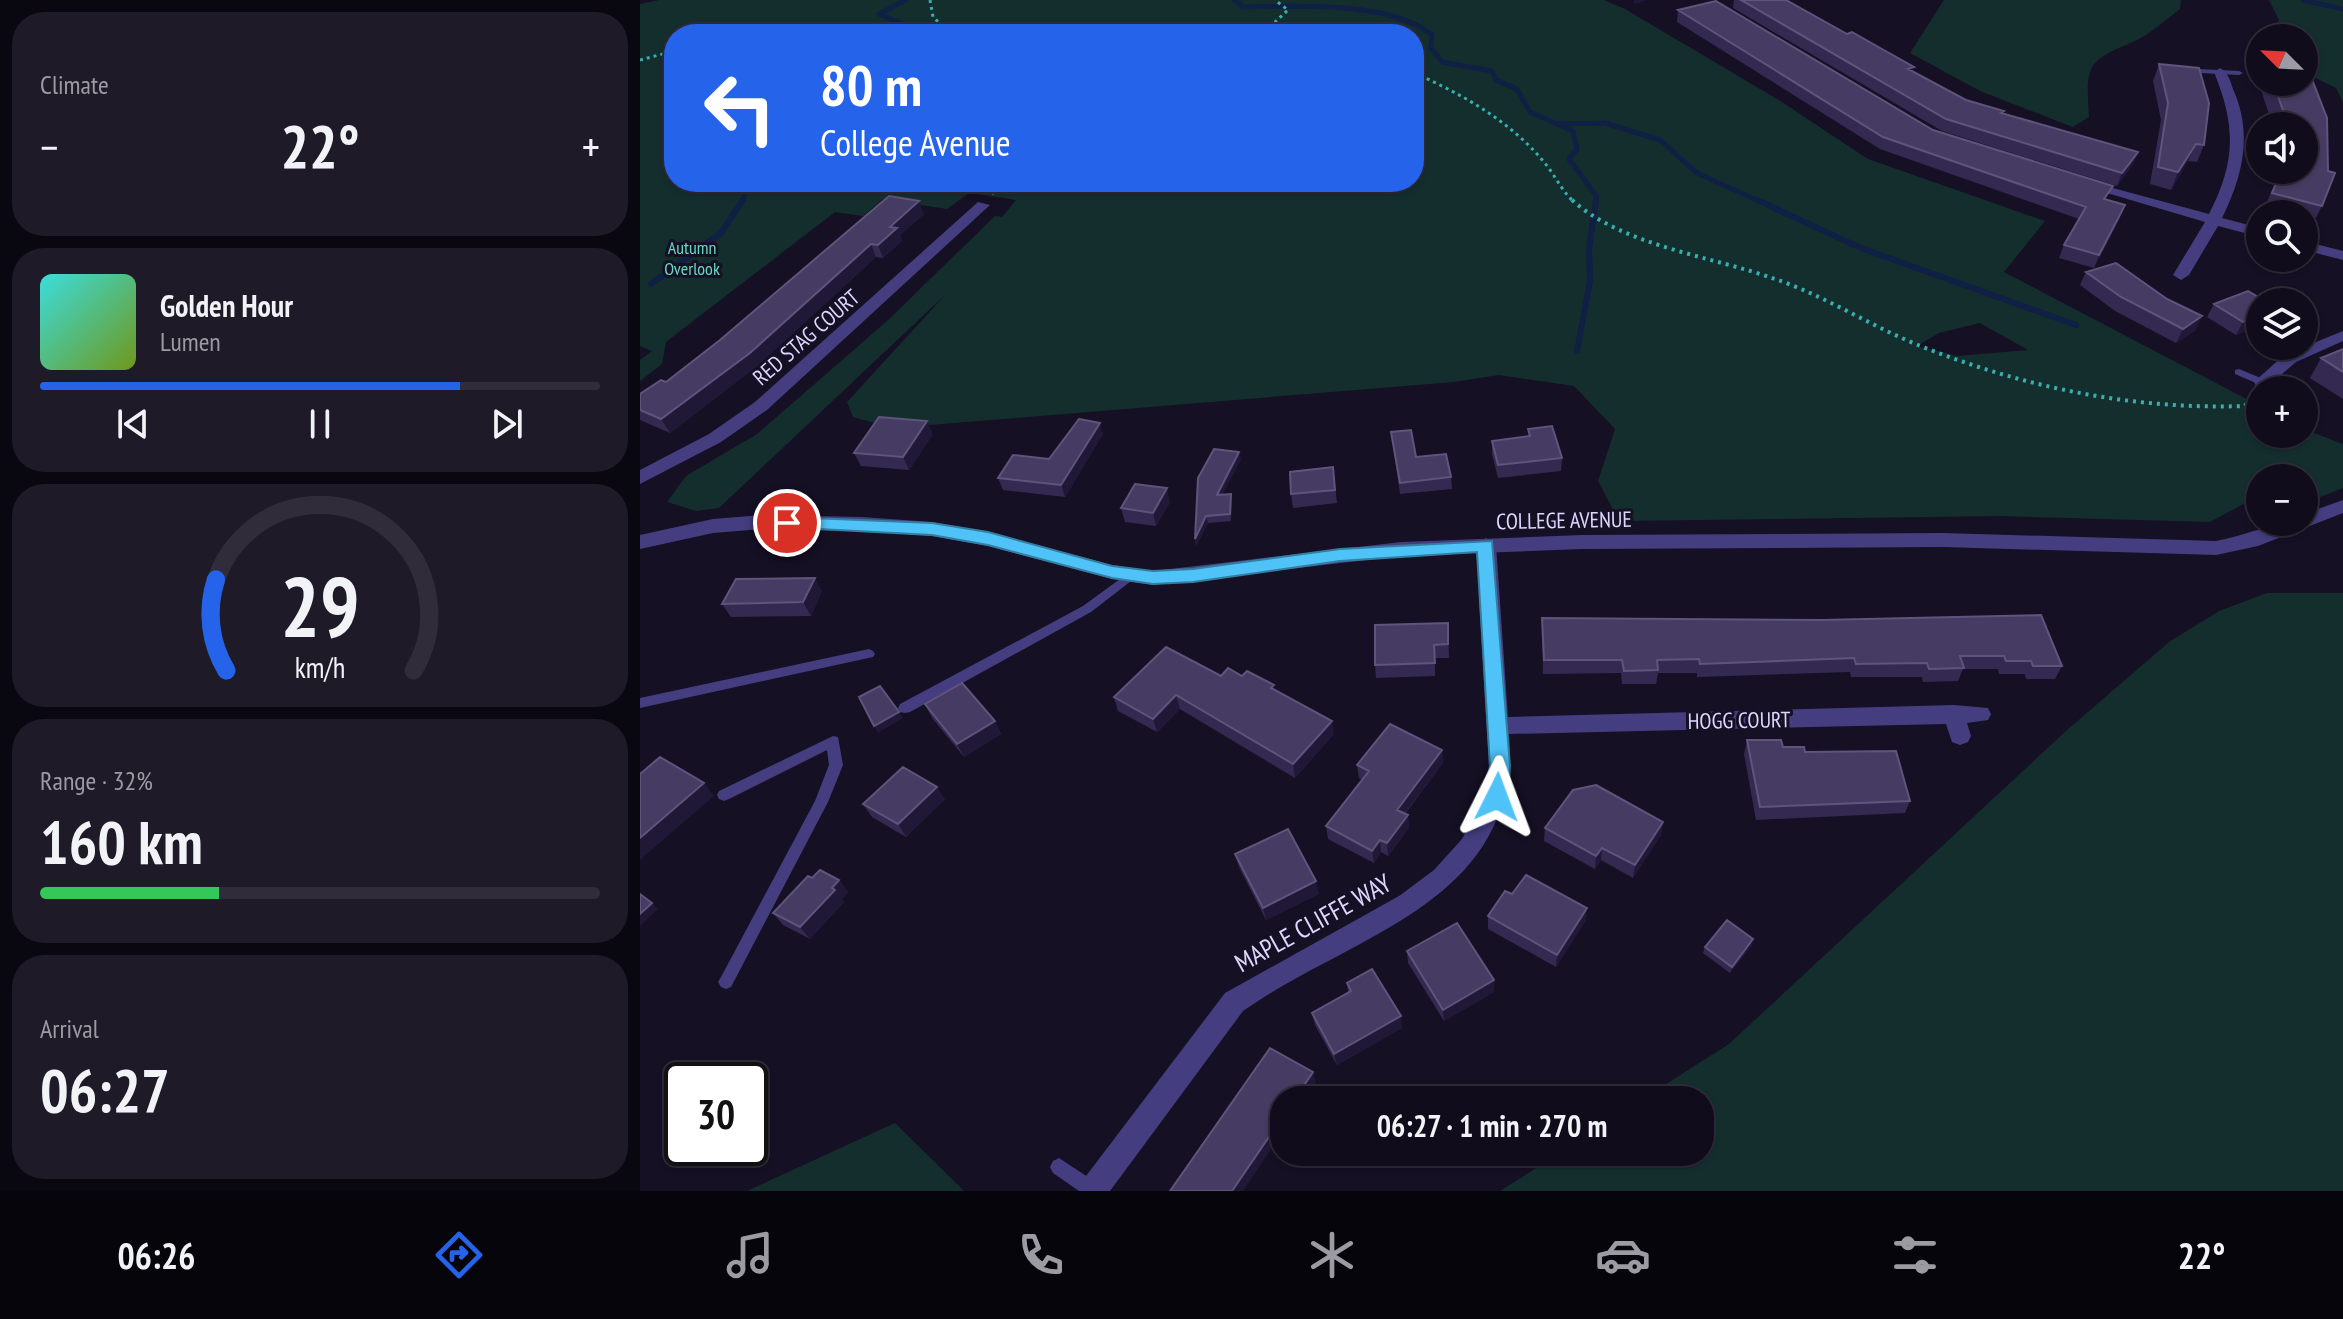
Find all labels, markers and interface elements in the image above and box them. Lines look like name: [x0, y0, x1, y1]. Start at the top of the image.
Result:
north arrow: [2246, 24, 2318, 96]
map controls: [2246, 24, 2318, 536]
text: 80 m: [820, 49, 922, 121]
icon: left: [688, 56, 792, 160]
text: Climate: [40, 68, 109, 101]
text: 22°: [280, 107, 360, 185]
button: sound: [2246, 112, 2318, 184]
text: −: [40, 118, 58, 175]
text: +: [582, 118, 600, 175]
text: College Avenue: [820, 119, 1011, 166]
button: search: [2246, 200, 2318, 272]
park label: Autumn Overlook: [664, 236, 720, 280]
street label: RED STAG COURT: [747, 283, 865, 391]
text: Golden Hour: [160, 286, 293, 325]
button: layers: [2246, 288, 2318, 360]
text: Lumen: [160, 325, 221, 358]
button: +: [2246, 376, 2318, 448]
icon: previous: [111, 402, 155, 446]
icon: pause: [298, 402, 342, 446]
icon: next: [485, 402, 529, 446]
button: −: [2246, 464, 2318, 536]
pin: [753, 489, 821, 557]
icon: arrive: [765, 501, 809, 545]
street label: COLLEGE AVENUE: [1496, 505, 1632, 535]
text: 29: [280, 552, 360, 660]
text: km/h: [295, 650, 345, 687]
street label: HOGG COURT: [1687, 705, 1791, 735]
position arrow: [1455, 755, 1539, 839]
text: Range · 32%: [40, 764, 153, 797]
text: 160 km: [40, 803, 203, 881]
street label: MAPLE CLIFFE WAY: [1229, 866, 1397, 979]
text: Arrival: [40, 1012, 99, 1045]
text: 06:27: [40, 1051, 170, 1129]
speed limit sign: 30: [664, 1062, 768, 1166]
text: 06:27 · 1 min · 270 m: [1377, 1106, 1607, 1145]
icon: directions: [431, 1227, 487, 1283]
icon: music: [722, 1227, 778, 1283]
icon: phone: [1013, 1227, 1069, 1283]
icon: climate: [1304, 1227, 1360, 1283]
icon: car: [1595, 1227, 1651, 1283]
icon: filters: [1887, 1227, 1943, 1283]
text: 06:26: [118, 1232, 195, 1279]
text: 22°: [2178, 1232, 2225, 1279]

